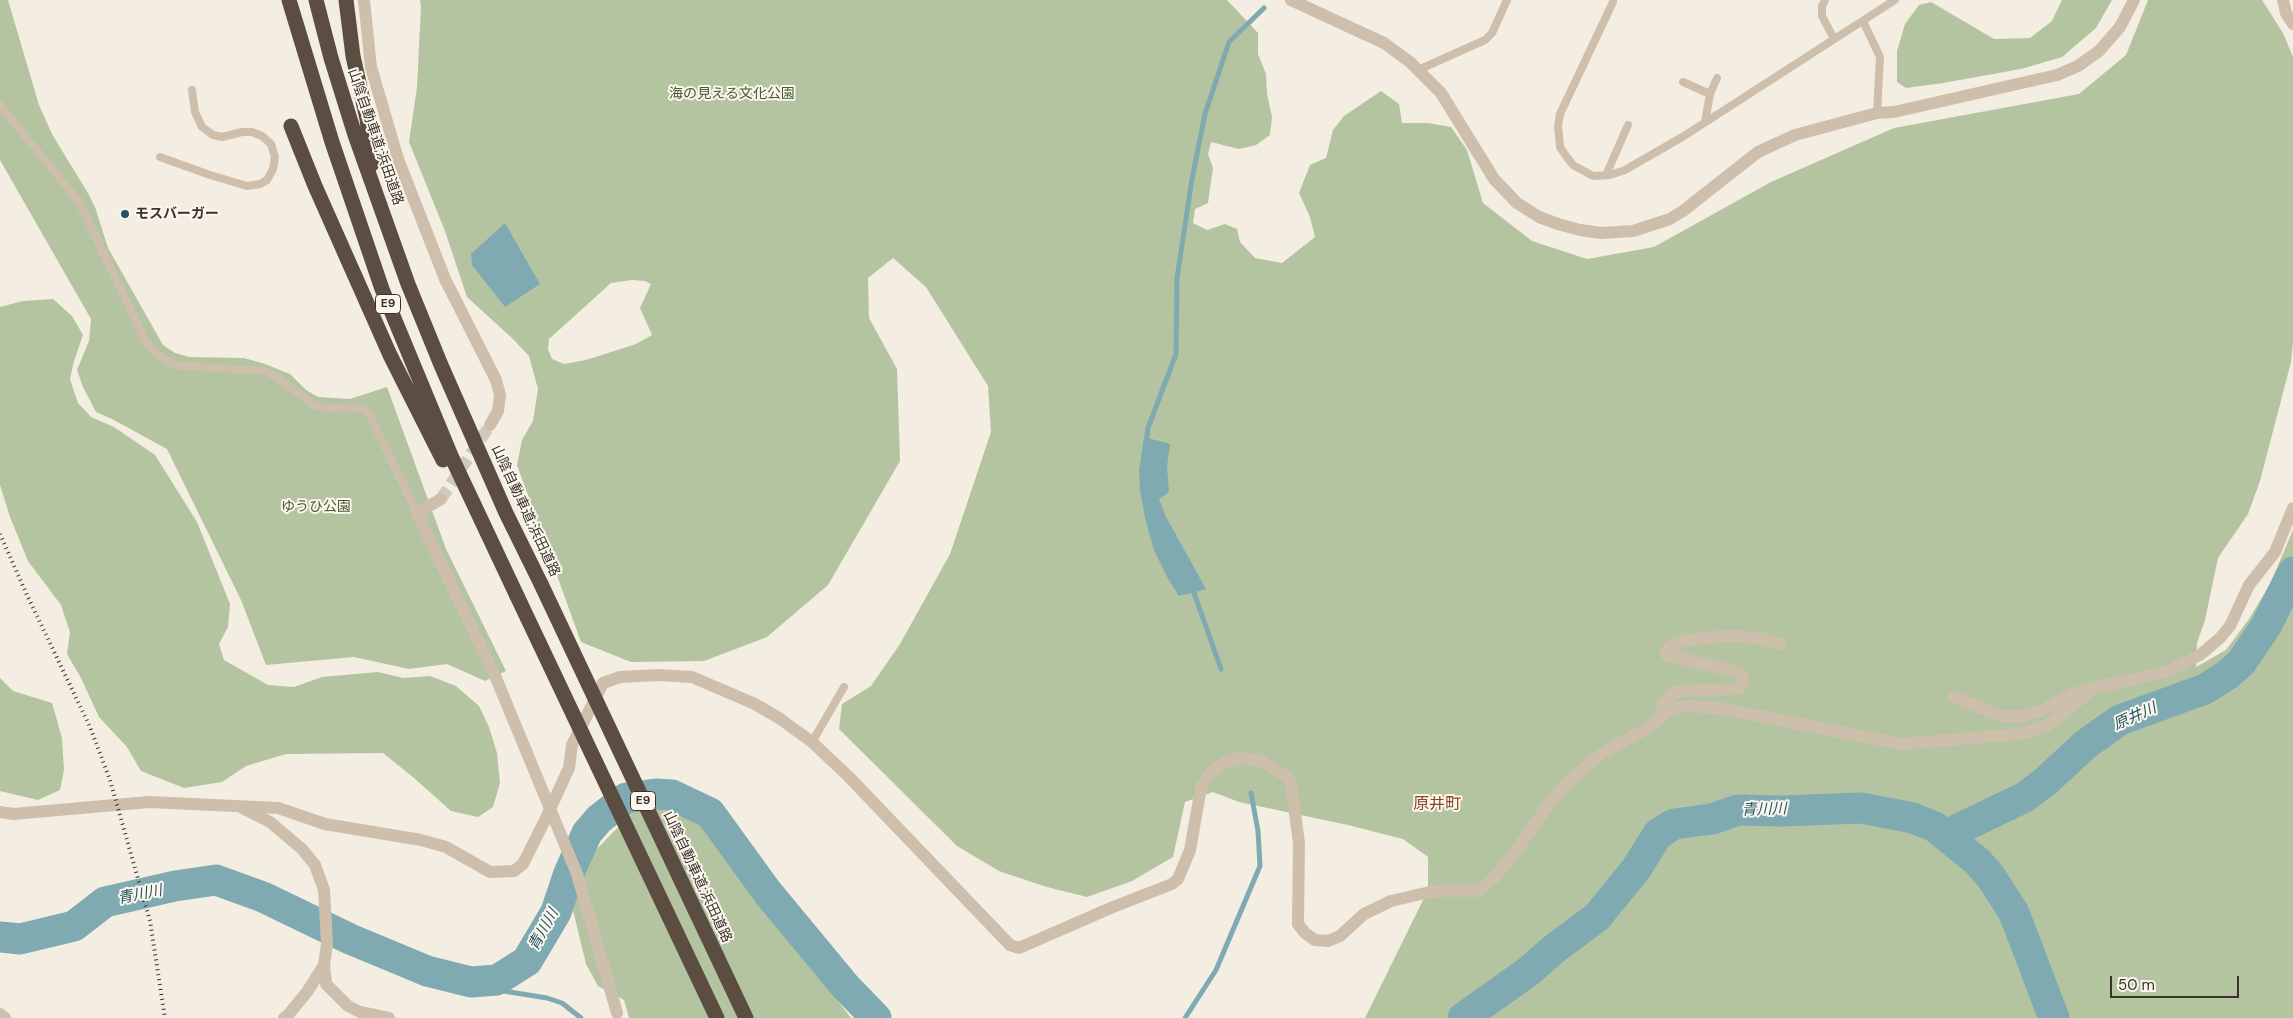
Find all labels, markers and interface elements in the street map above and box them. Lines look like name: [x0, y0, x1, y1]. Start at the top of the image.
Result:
street label: 山陰自動車道;浜田道路: [344, 67, 406, 207]
park label: 海の見える文化公園: [669, 86, 795, 102]
place label: モスバーガー: [135, 206, 219, 222]
marker: モスバーガー: [119, 208, 131, 220]
road number: E9: [376, 294, 400, 314]
street label: 山陰自動車道;浜田道路: [487, 443, 563, 579]
park label: ゆうひ公園: [281, 499, 351, 515]
water label: 原井川: [2111, 700, 2159, 734]
road number: E9: [630, 791, 656, 810]
district label: 原井町: [1413, 795, 1461, 815]
water label: 青川川: [1741, 800, 1787, 820]
street label: 山陰自動車道;浜田道路: [659, 809, 735, 945]
water label: 青川川: [116, 882, 164, 908]
water label: 青川川: [525, 906, 563, 954]
scale bar: [2113, 966, 2242, 998]
text: 50 m: [2118, 975, 2155, 995]

